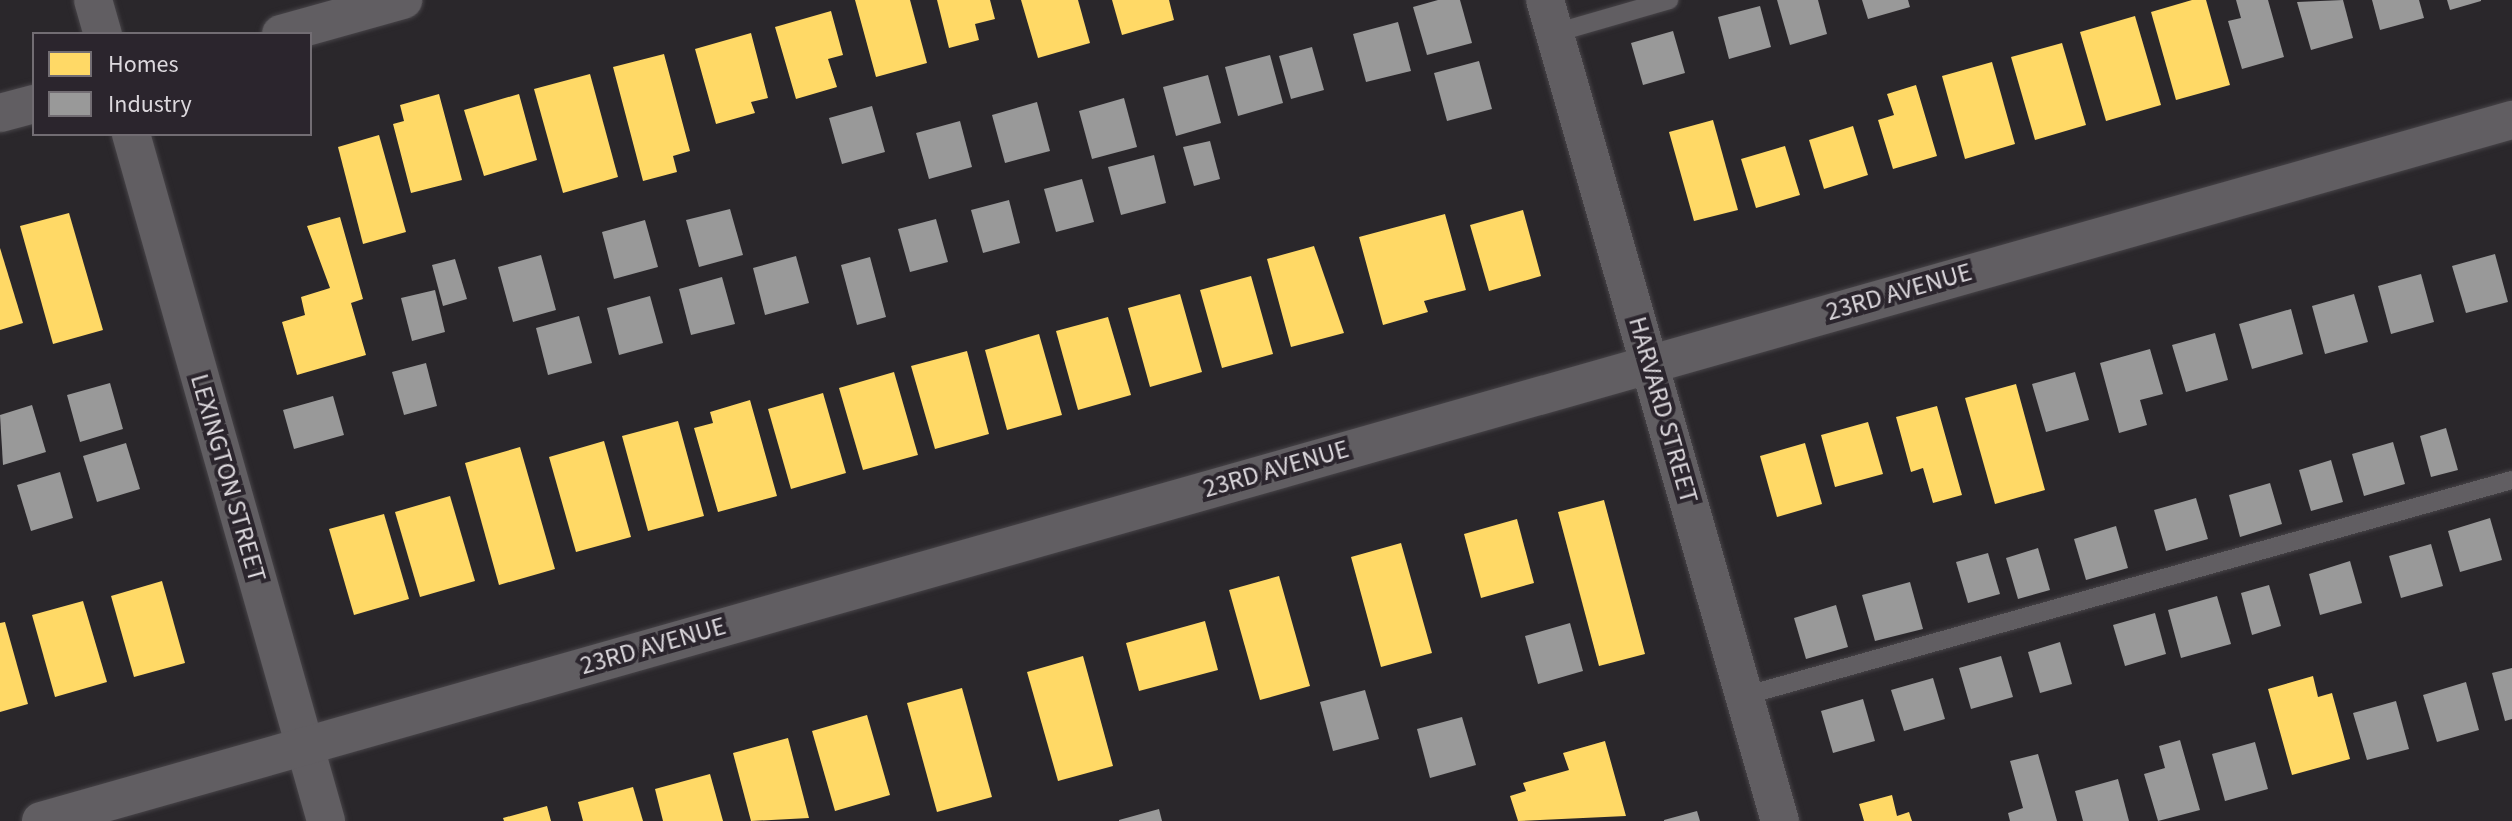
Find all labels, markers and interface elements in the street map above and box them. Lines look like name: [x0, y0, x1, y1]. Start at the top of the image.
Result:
legend: [32, 32, 312, 136]
text: Homes: [108, 47, 179, 82]
text: Industry: [108, 87, 192, 122]
street label: 23RD AVENUE: [1823, 256, 1975, 328]
street label: HARVARD STREET: [1621, 313, 1705, 507]
street label: LEXINGTON STREET: [183, 370, 273, 586]
street label: 23RD AVENUE: [1200, 433, 1352, 505]
street label: 23RD AVENUE: [577, 610, 729, 682]

